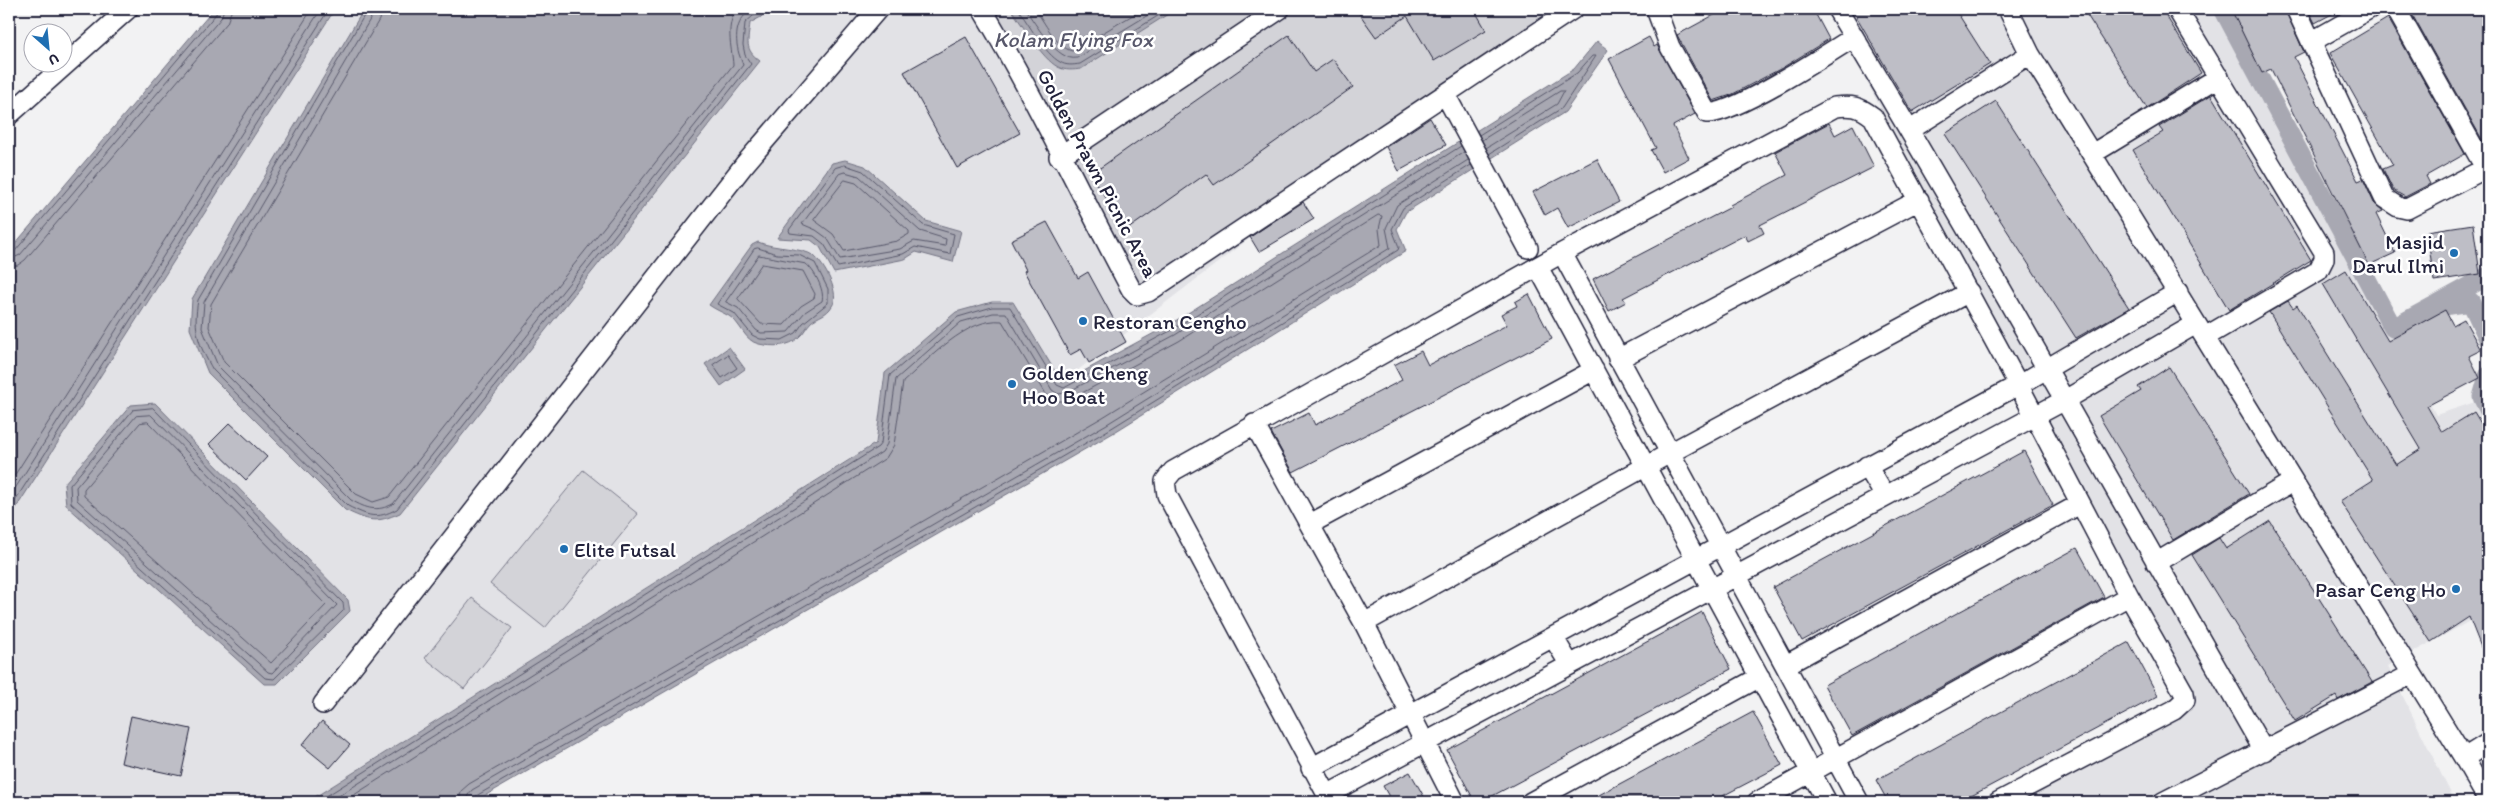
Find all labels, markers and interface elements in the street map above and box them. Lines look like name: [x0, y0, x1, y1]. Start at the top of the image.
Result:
north arrow: [22, 22, 72, 72]
water label: Kolam Flying Fox: [993, 26, 1154, 53]
text: U: [46, 49, 62, 69]
street label: Golden Prawn Picnic Area: [1032, 65, 1164, 282]
place label: Masjid Darul Ilmi: [2352, 229, 2445, 278]
marker: Masjid Darul Ilmi: [2448, 247, 2460, 259]
place label: Restoran Cengho: [1093, 309, 1247, 334]
marker: Restoran Cengho: [1077, 315, 1089, 327]
place label: Golden Cheng Hoo Boat: [1022, 360, 1148, 409]
marker: Golden Cheng Hoo Boat: [1006, 378, 1018, 390]
place label: Elite Futsal: [574, 537, 676, 562]
marker: Elite Futsal: [558, 543, 570, 555]
place label: Pasar Ceng Ho: [2315, 577, 2446, 602]
marker: Pasar Ceng Ho: [2450, 583, 2462, 595]

